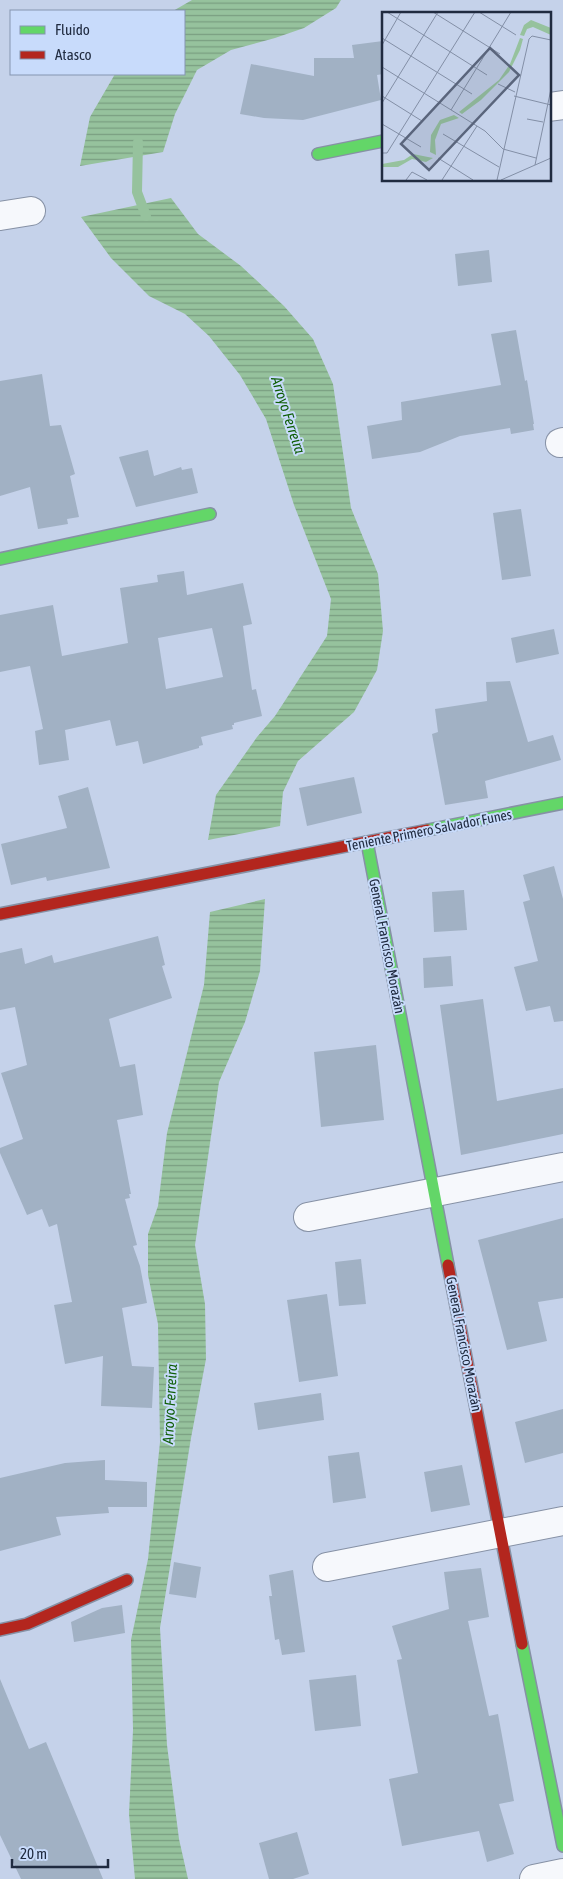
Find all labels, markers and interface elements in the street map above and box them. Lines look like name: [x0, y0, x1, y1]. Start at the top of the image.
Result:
legend: [10, 10, 185, 75]
inset map: [382, 12, 550, 181]
text: Fluido: [55, 21, 90, 38]
text: Atasco: [55, 46, 92, 63]
water label: Arroyo Ferreira: [268, 373, 309, 456]
street label: Teniente Primero Salvador Funes: [345, 806, 513, 854]
street label: General Francisco Morazán: [366, 877, 408, 1015]
street label: General Francisco Morazán: [443, 1275, 485, 1413]
water label: Arroyo Ferreira: [159, 1364, 180, 1445]
scale bar: [12, 1836, 109, 1868]
text: 20 m: [20, 1845, 47, 1862]

